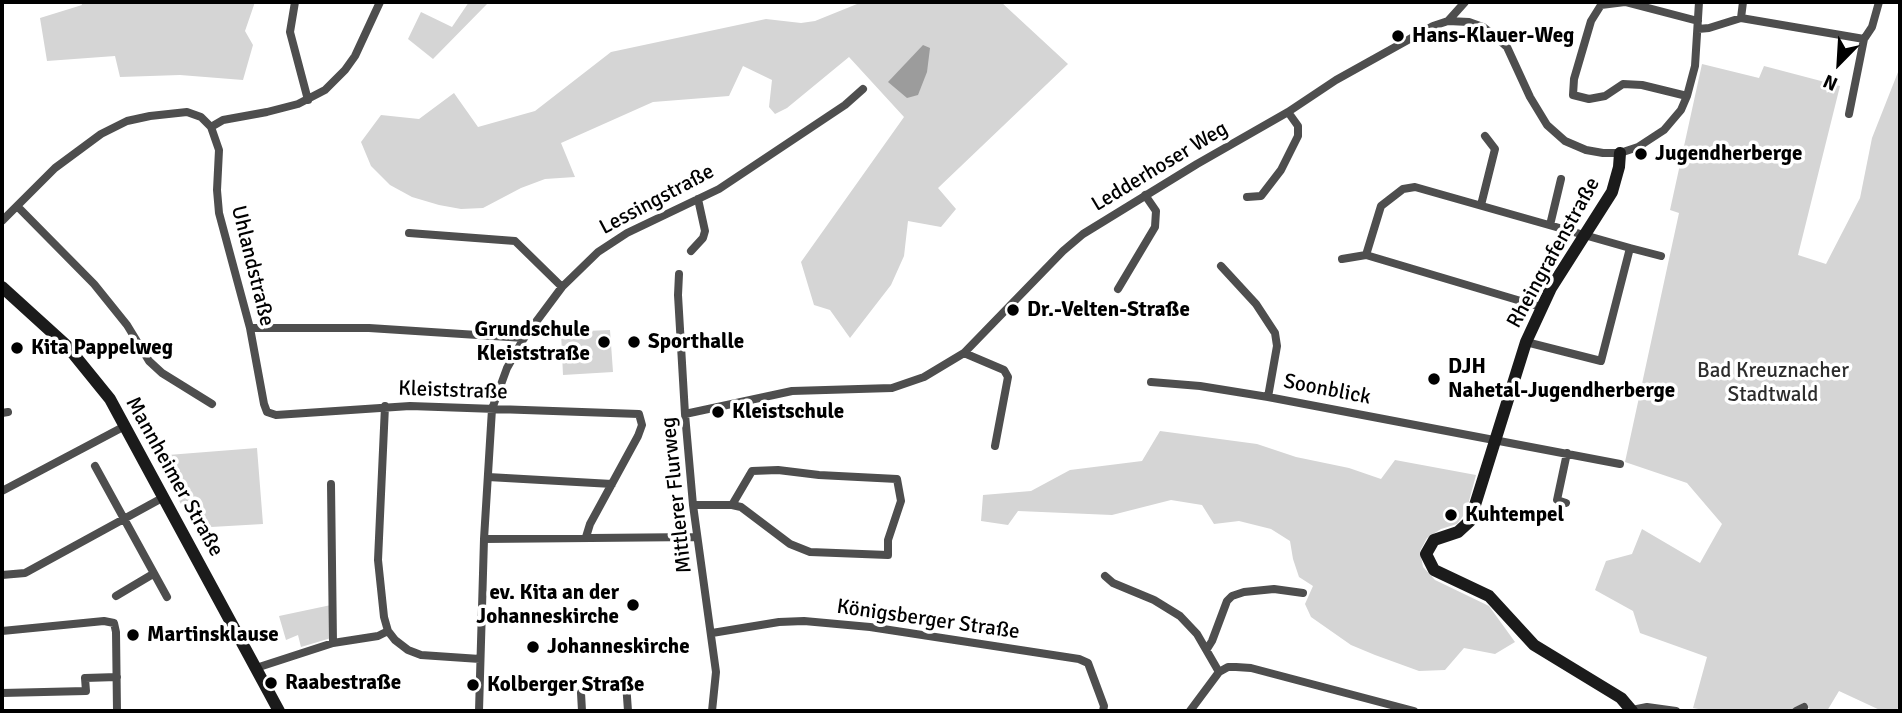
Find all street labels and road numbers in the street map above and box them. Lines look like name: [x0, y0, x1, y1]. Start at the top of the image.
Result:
street label: Ledderhoser Weg: [1087, 116, 1233, 218]
street label: Lessingstraße: [595, 159, 719, 241]
street label: Rheingrafenstraße: [1502, 173, 1606, 333]
street label: Uhlandstraße: [225, 203, 279, 329]
street label: Soonblick: [1281, 369, 1373, 411]
street label: Kleiststraße: [398, 376, 508, 406]
street label: Mannheimer Straße: [120, 393, 228, 561]
street label: Mittlerer Flurweg: [656, 416, 698, 574]
street label: Königsberger Straße: [835, 595, 1021, 645]

